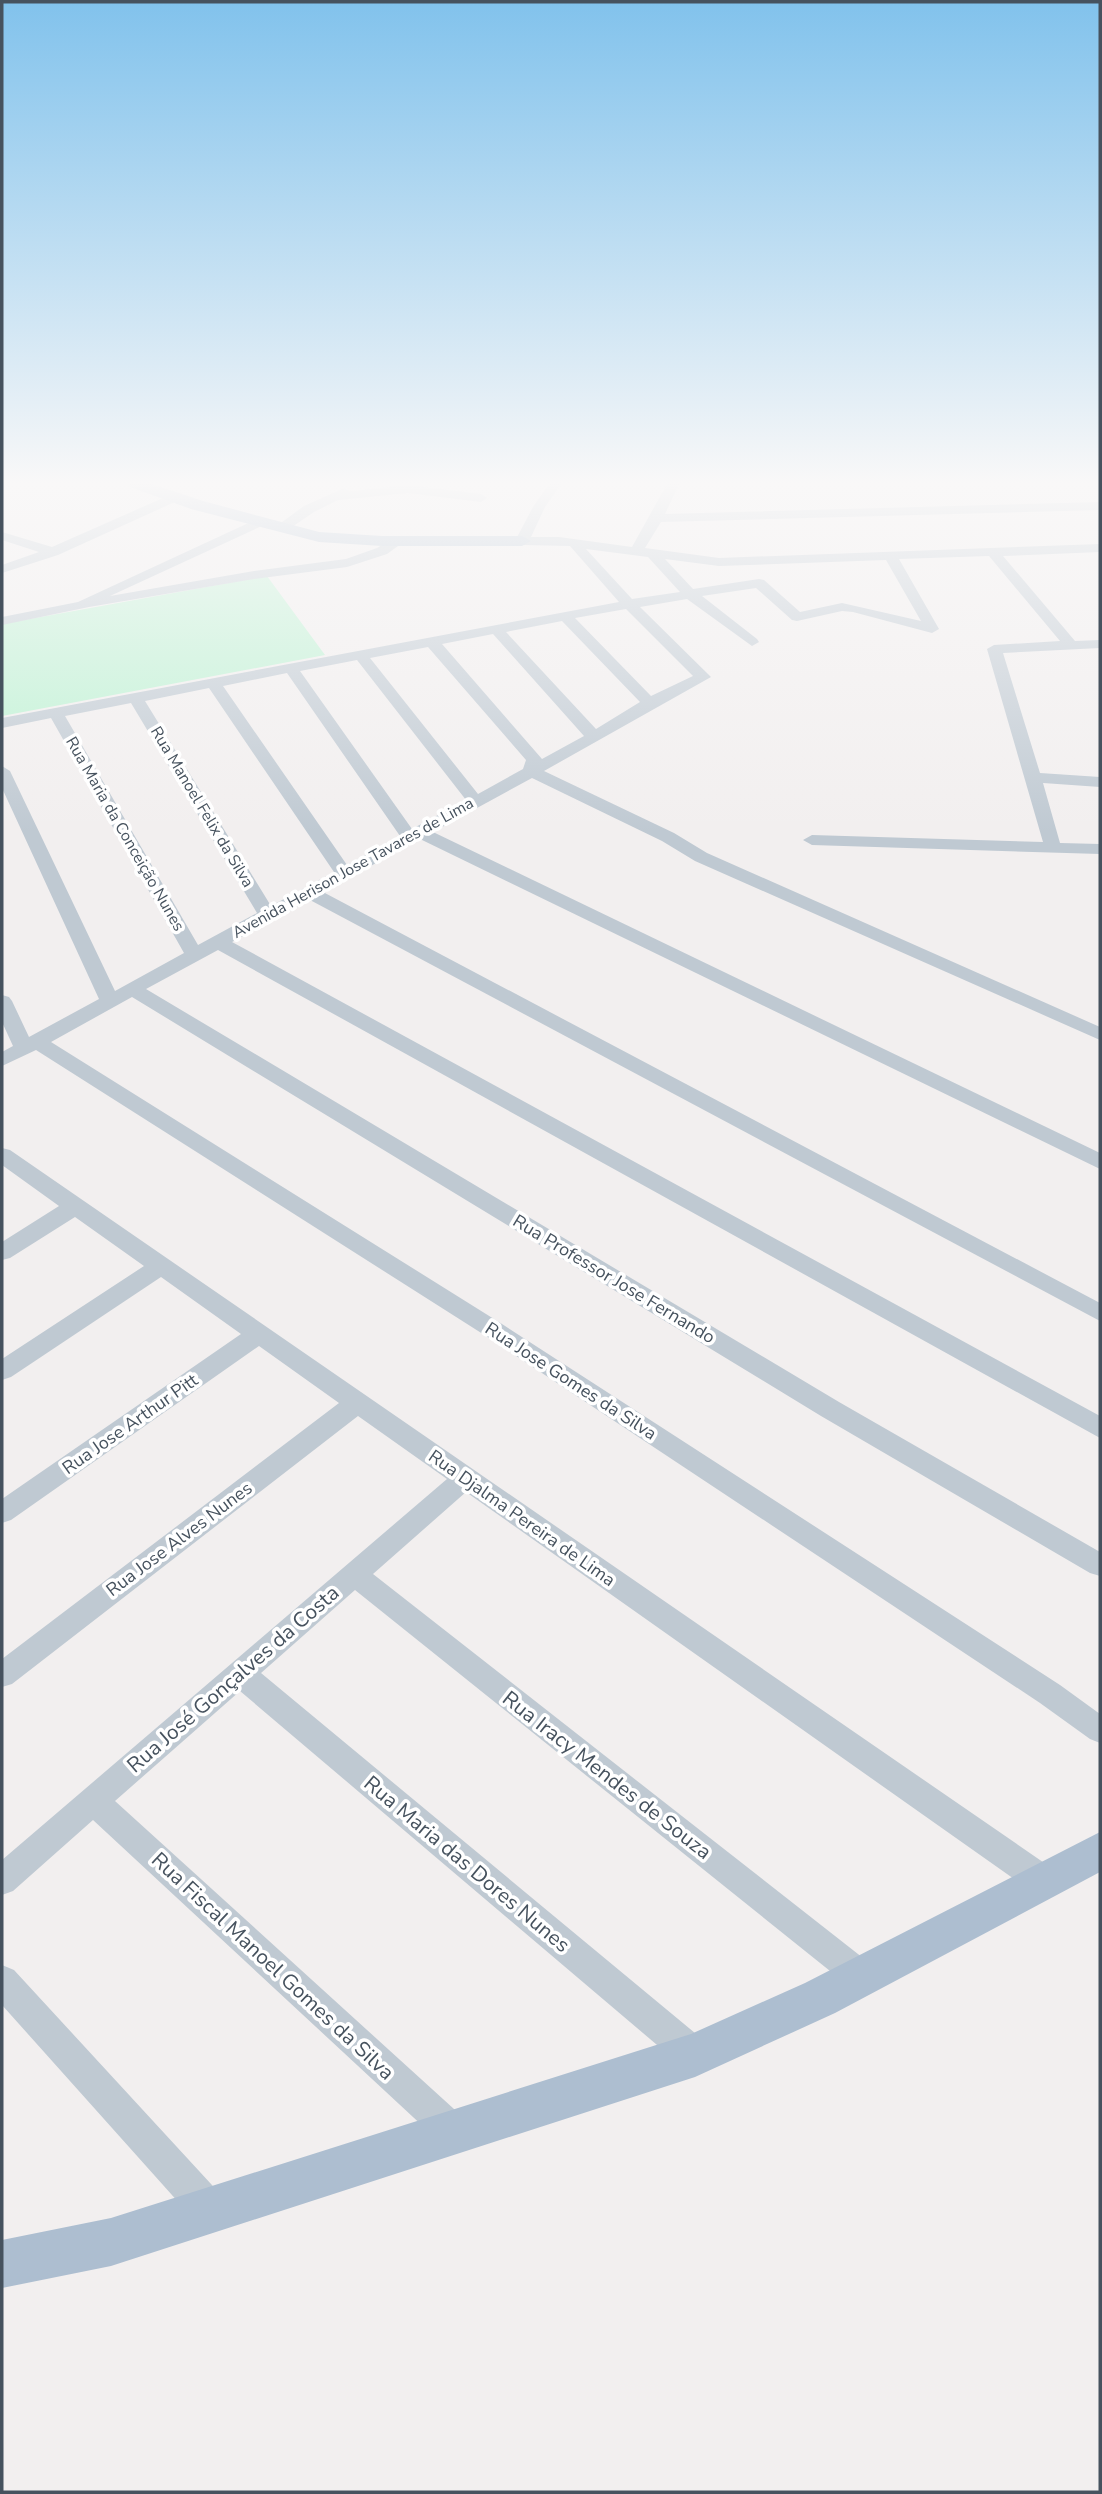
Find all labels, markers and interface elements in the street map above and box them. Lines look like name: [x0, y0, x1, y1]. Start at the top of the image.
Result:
street label: Rua Manoel Felix da Silva: [145, 722, 259, 892]
street label: Rua Maria da Conceição Nunes: [60, 733, 190, 935]
street label: Avenida Herison Jose Tavares de Lima: [228, 792, 478, 944]
street label: Rua Professor Jose Fernando: [508, 1209, 720, 1349]
street label: Rua Jose Gomes da Silva: [481, 1316, 661, 1446]
street label: Rua Jose Arthur Pitt: [57, 1368, 203, 1480]
street label: Rua Djalma Pereira de Lima: [424, 1444, 620, 1592]
street label: Rua Jose Alves Nunes: [101, 1476, 257, 1602]
street label: Rua José Gonçalves da Costa: [121, 1579, 345, 1779]
street label: Rua Iracy Mendes de Souza: [497, 1684, 717, 1866]
street label: Rua Maria das Dores Nunes: [358, 1769, 576, 1959]
street label: Rua Fiscal Manoel Gomes da Silva: [146, 1846, 400, 2086]

